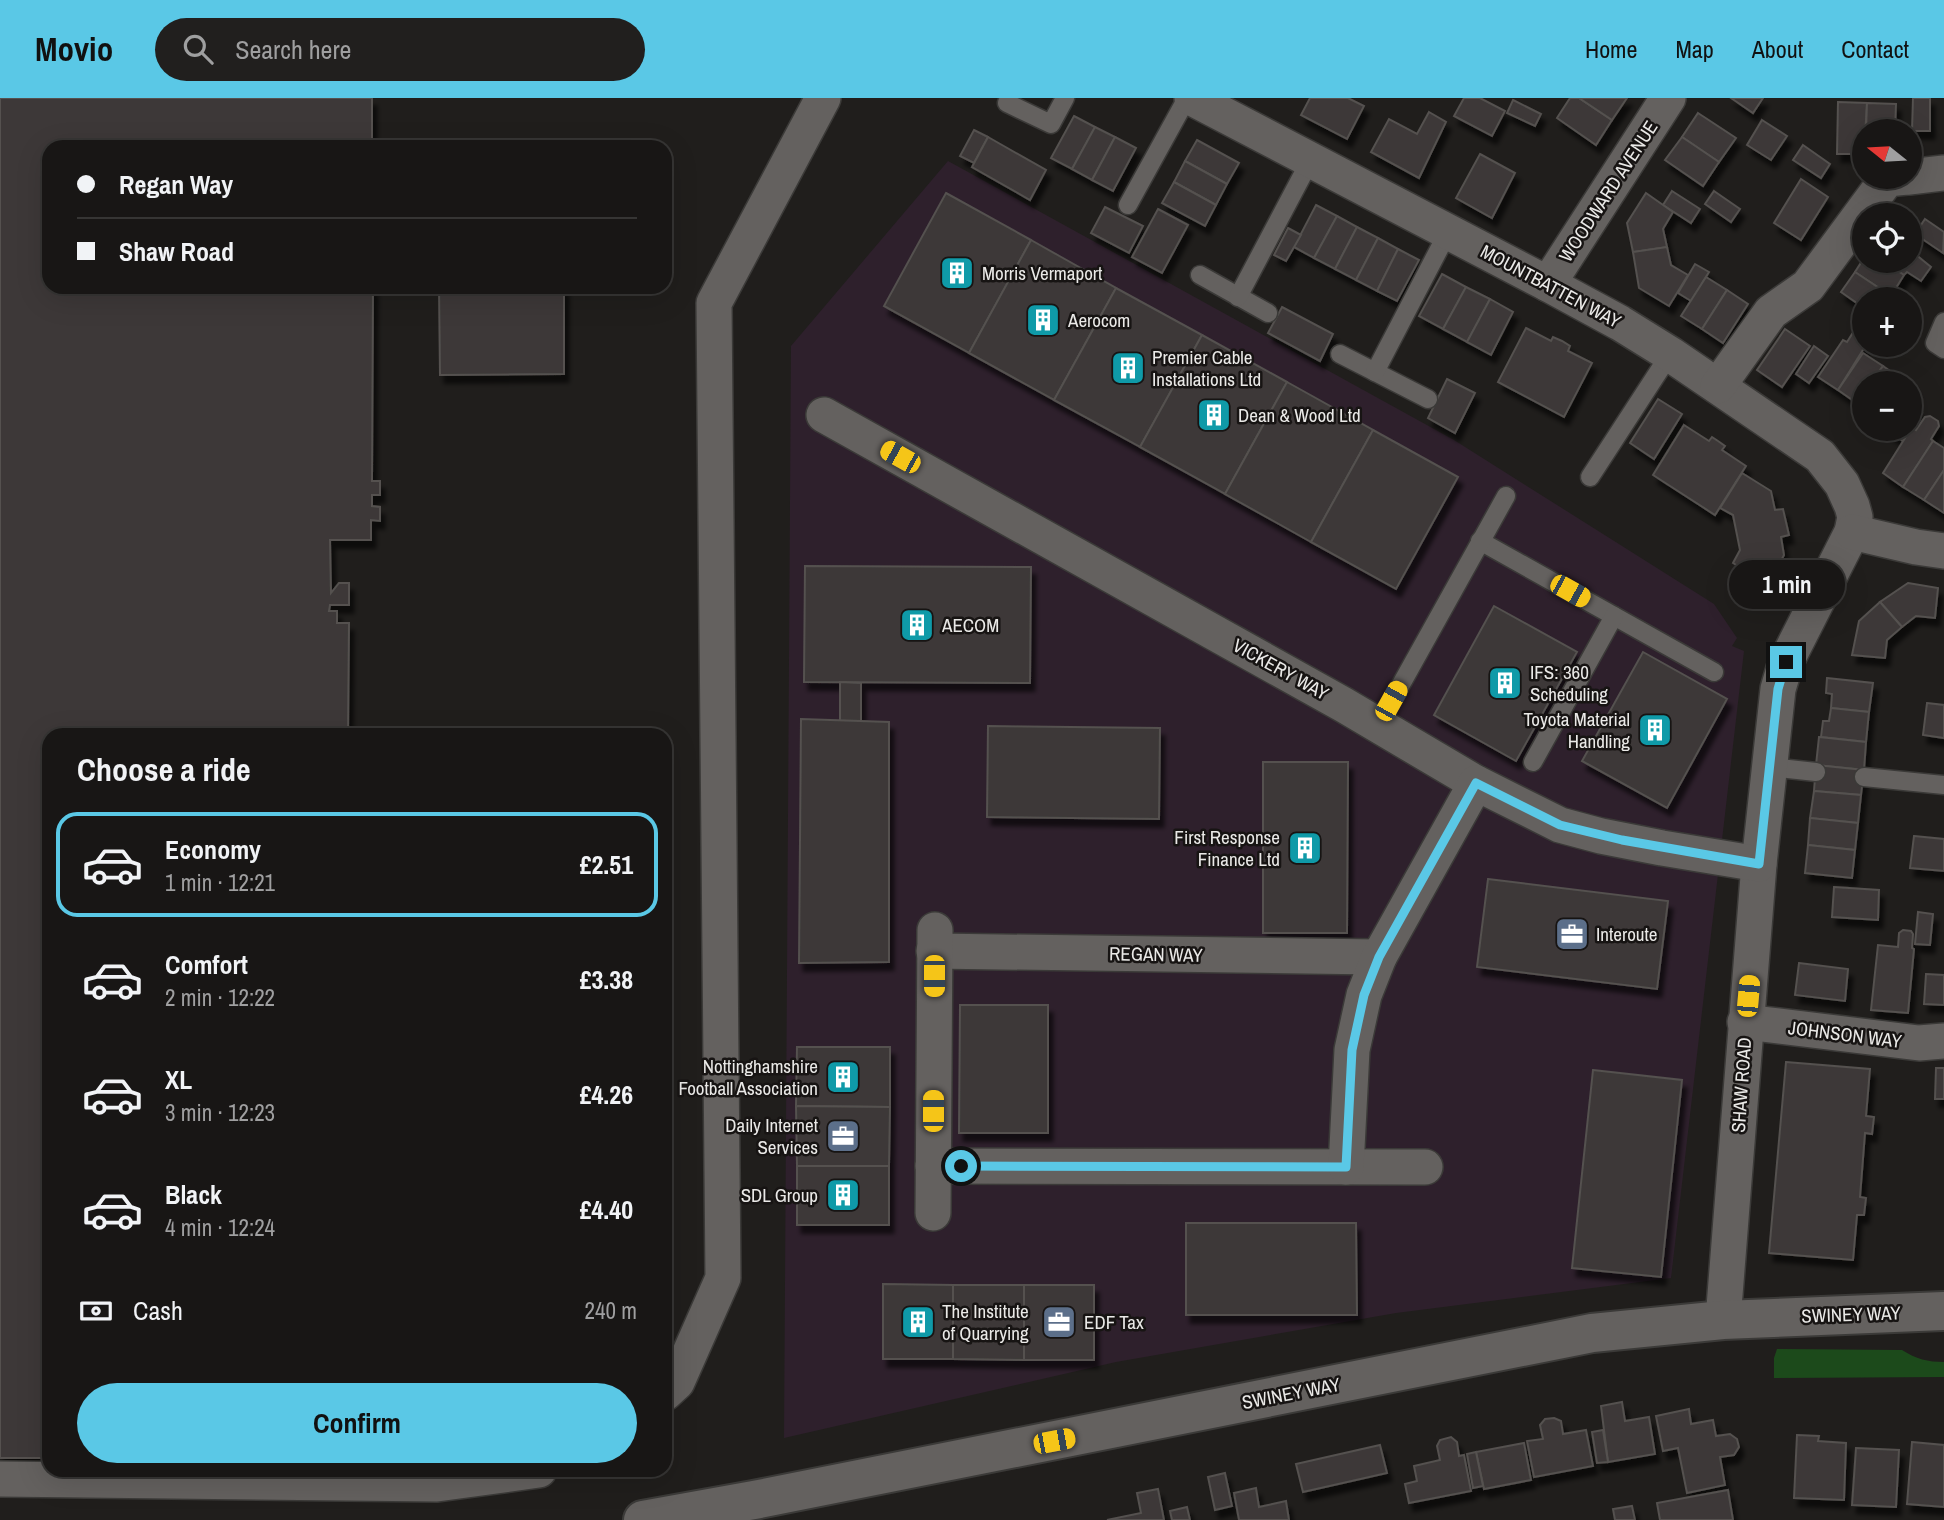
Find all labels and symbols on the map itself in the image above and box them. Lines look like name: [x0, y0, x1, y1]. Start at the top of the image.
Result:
street label: WOODWARD AVENUE: [1553, 115, 1663, 267]
north arrow: [1852, 119, 1922, 189]
street label: MOUNTBATTEN WAY: [1476, 238, 1626, 334]
building icon: Morris Vermaport: [938, 254, 976, 292]
place label: Morris Vermaport: [982, 260, 1103, 286]
building icon: Aerocom: [1024, 301, 1062, 339]
place label: Aerocom: [1067, 307, 1130, 333]
place label: Premier Cable Installations Ltd: [1152, 344, 1261, 392]
building icon: Premier Cable Installations Ltd: [1109, 349, 1147, 387]
building icon: Dean & Wood Ltd: [1195, 396, 1233, 434]
place label: Dean & Wood Ltd: [1238, 402, 1361, 428]
car: [877, 438, 924, 476]
callout: 1 min: [1728, 560, 1844, 610]
car: [1547, 572, 1594, 610]
building icon: AECOM: [898, 606, 936, 644]
place label: AECOM: [941, 612, 999, 638]
street label: VICKERY WAY: [1228, 632, 1334, 706]
route end: [1770, 646, 1802, 678]
place label: IFS: 360 Scheduling: [1530, 659, 1608, 707]
building icon: IFS: 360 Scheduling: [1486, 664, 1524, 702]
car: [1372, 678, 1411, 724]
place label: Toyota Material Handling: [1523, 706, 1630, 754]
building icon: Toyota Material Handling: [1636, 711, 1674, 749]
place label: First Response Finance Ltd: [1174, 824, 1280, 872]
building icon: First Response Finance Ltd: [1286, 829, 1324, 867]
office icon: Interoute: [1553, 915, 1591, 953]
place label: Interoute: [1596, 921, 1658, 947]
street label: REGAN WAY: [1109, 940, 1204, 968]
car: [924, 955, 945, 997]
car: [1736, 974, 1761, 1018]
street label: JOHNSON WAY: [1787, 1014, 1904, 1054]
street label: SHAW ROAD: [1725, 1036, 1757, 1134]
place label: Nottinghamshire Football Association: [678, 1053, 818, 1101]
building icon: Nottinghamshire Football Association: [824, 1058, 862, 1096]
car: [923, 1090, 944, 1132]
place label: Daily Internet Services: [725, 1112, 819, 1160]
office icon: Daily Internet Services: [824, 1117, 862, 1155]
route start: [945, 1150, 977, 1182]
building icon: SDL Group: [824, 1176, 862, 1214]
place label: SDL Group: [741, 1182, 818, 1208]
place label: The Institute of Quarrying: [942, 1298, 1029, 1346]
street label: SWINEY WAY: [1801, 1299, 1902, 1329]
building icon: The Institute of Quarrying: [899, 1303, 937, 1341]
office icon: EDF Tax: [1040, 1303, 1078, 1341]
place label: EDF Tax: [1084, 1309, 1144, 1335]
street label: SWINEY WAY: [1240, 1371, 1343, 1415]
car: [1032, 1427, 1077, 1455]

